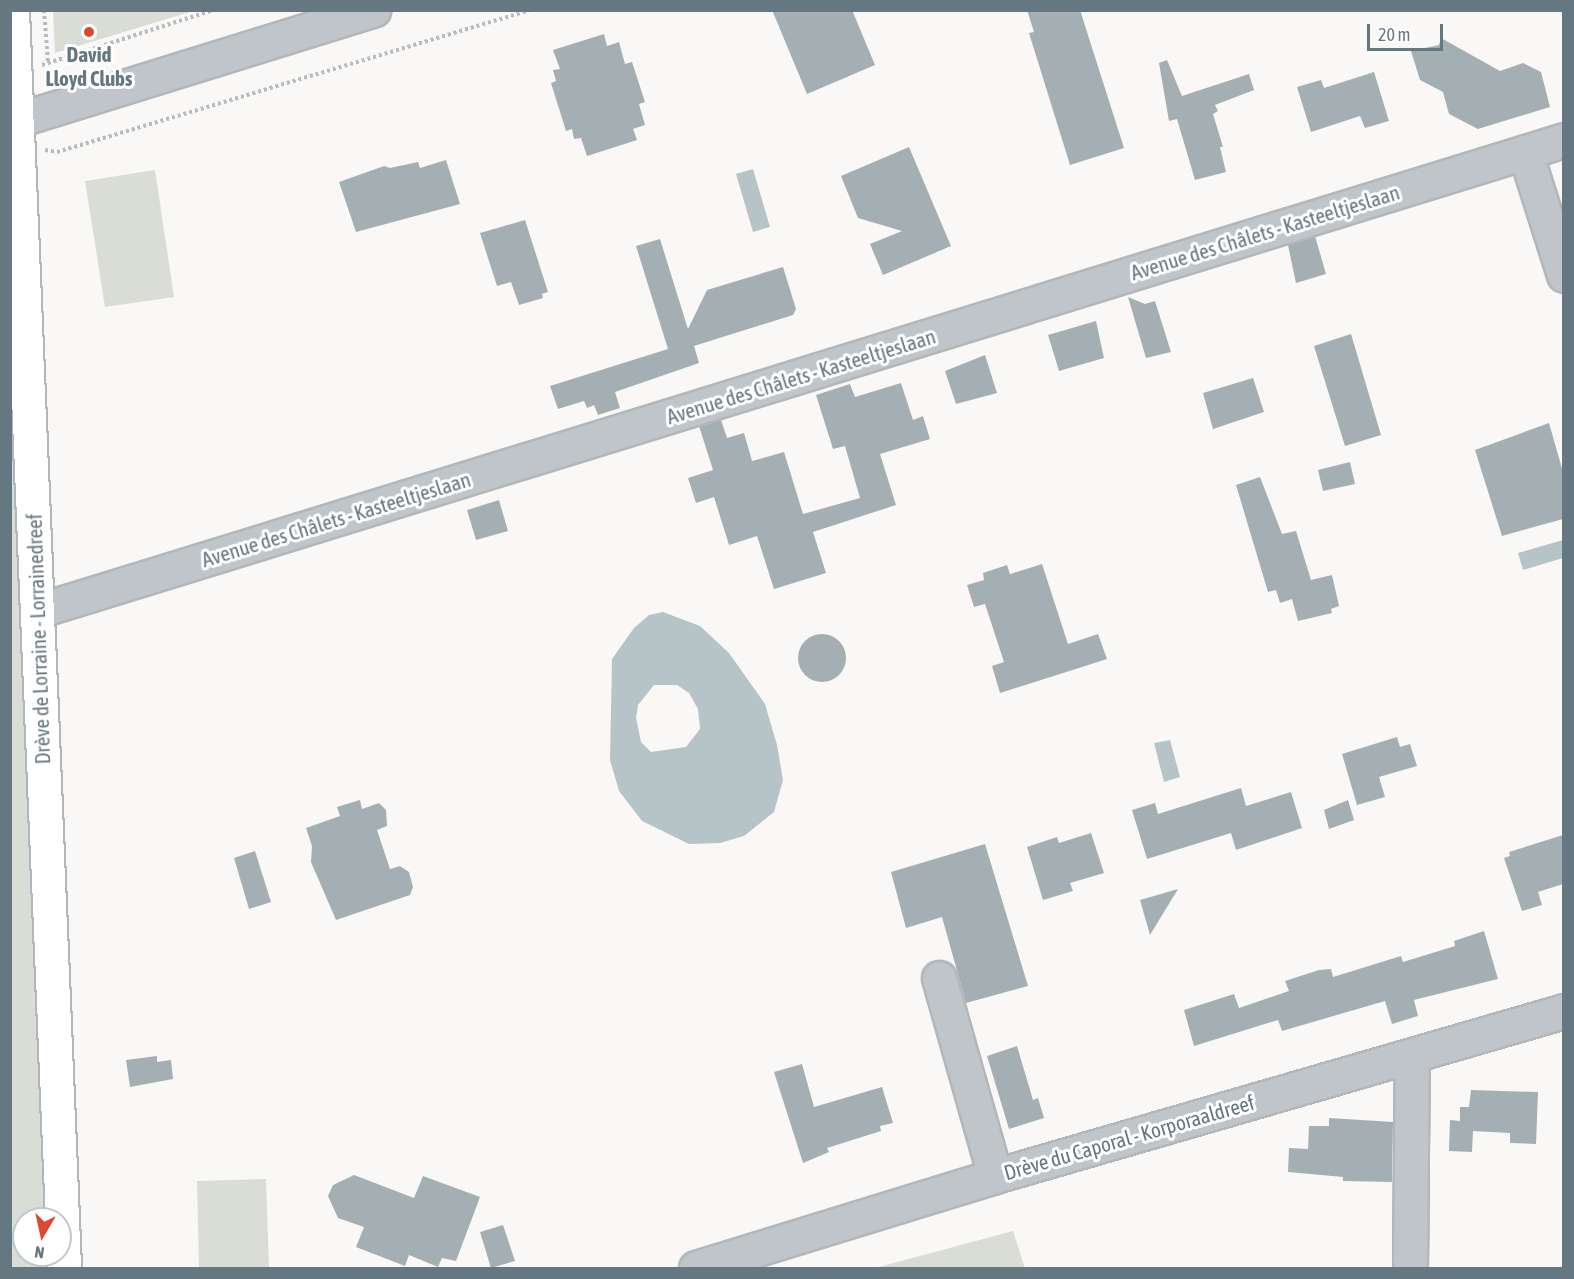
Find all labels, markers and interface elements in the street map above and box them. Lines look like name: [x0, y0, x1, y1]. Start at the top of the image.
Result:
scale bar: [1370, 12, 1446, 50]
text: 20 m: [1378, 24, 1410, 45]
marker: David Lloyd Clubs: [82, 25, 96, 39]
place label: David Lloyd Clubs: [46, 41, 132, 91]
street label: Avenue des Châlets - Kasteeltjeslaan: [1127, 179, 1403, 285]
street label: Avenue des Châlets - Kasteeltjeslaan: [663, 323, 939, 429]
street label: Avenue des Châlets - Kasteeltjeslaan: [198, 466, 474, 572]
street label: Drève de Lorraine - Lorrainedreef: [21, 513, 55, 765]
street label: Drève du Caporal - Korporaaldreef: [1001, 1089, 1257, 1185]
north arrow: [12, 1207, 72, 1267]
text: N: [33, 1243, 46, 1262]

